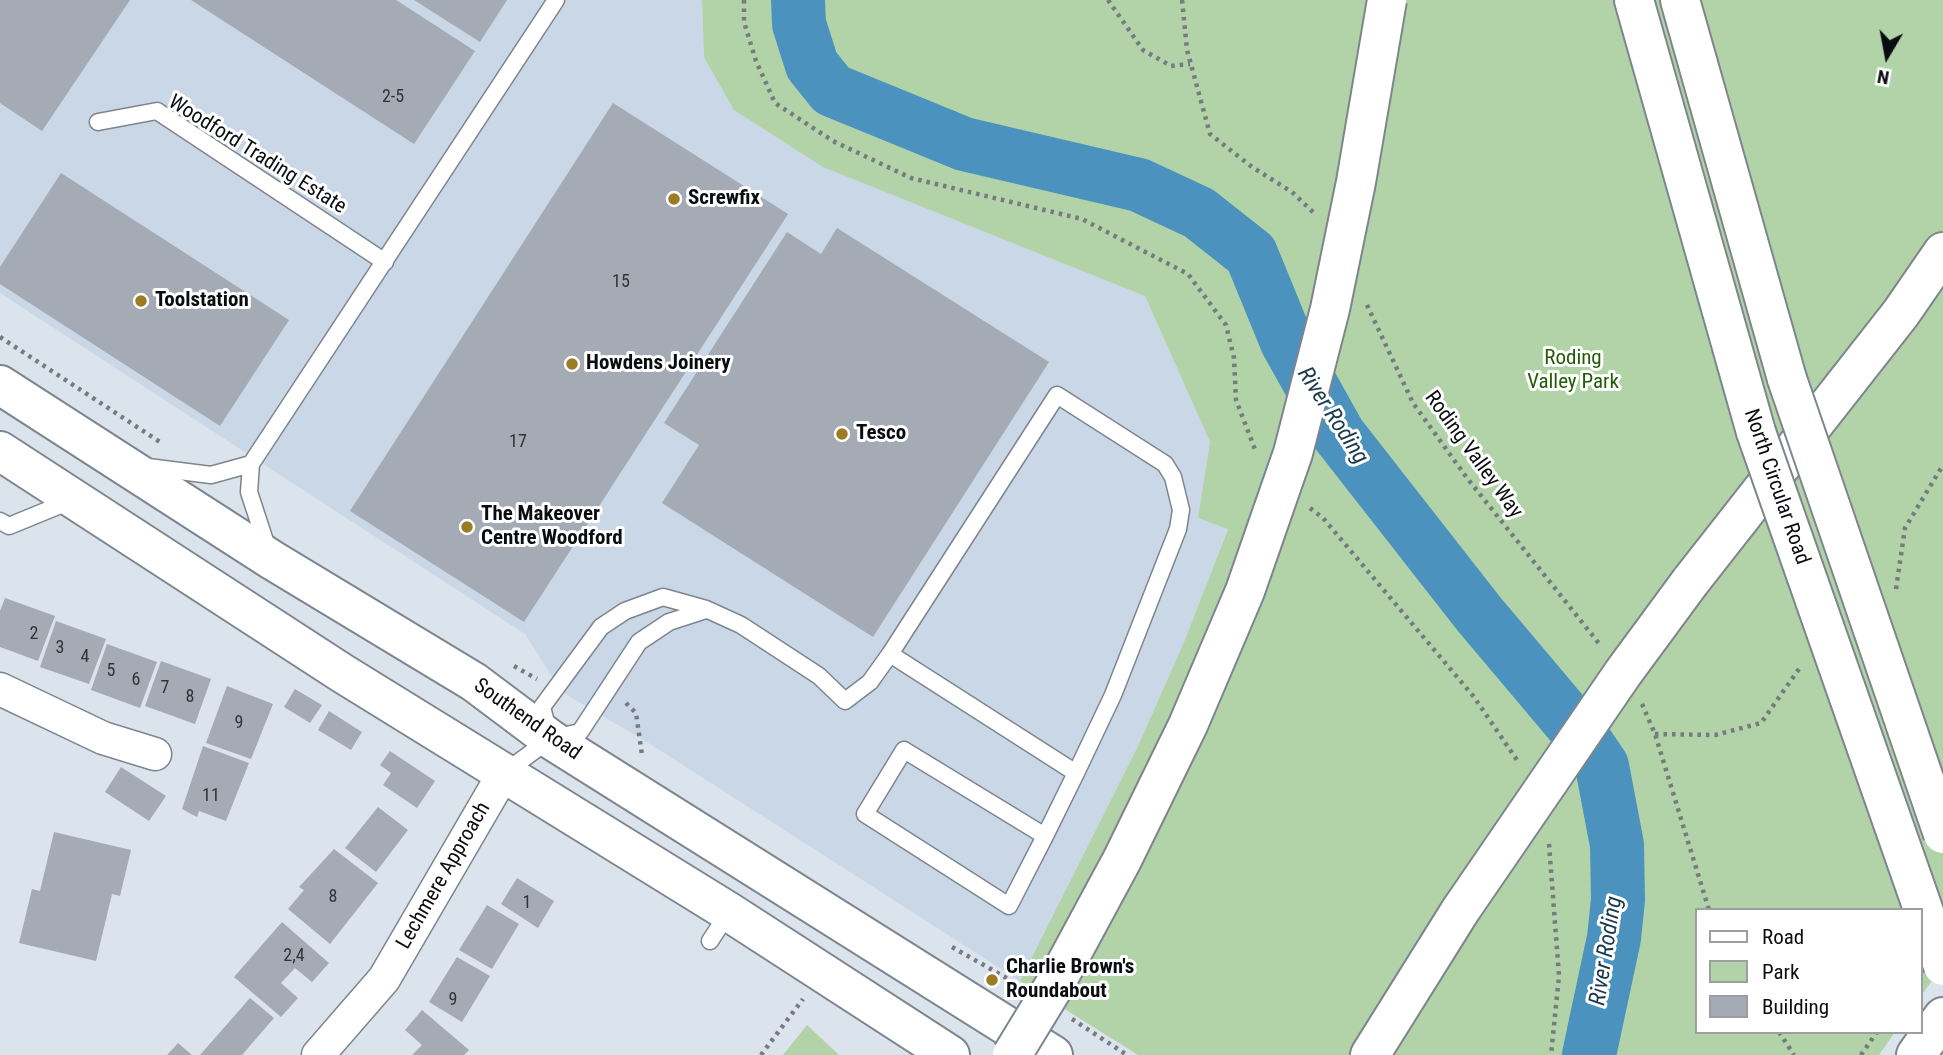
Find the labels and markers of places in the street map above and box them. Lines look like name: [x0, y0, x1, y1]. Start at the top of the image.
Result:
place label: Screwfix: [688, 186, 760, 212]
marker: Screwfix: [666, 191, 682, 207]
place label: Toolstation: [155, 288, 249, 314]
marker: Toolstation: [133, 293, 149, 309]
place label: Howdens Joinery: [586, 351, 731, 377]
marker: Howdens Joinery: [564, 356, 580, 372]
place label: Tesco: [856, 421, 906, 447]
marker: Tesco: [834, 426, 850, 442]
place label: The Makeover Centre Woodford: [481, 502, 623, 552]
marker: The Makeover Centre Woodford: [459, 519, 475, 535]
place label: Charlie Brown's Roundabout: [1006, 955, 1134, 1005]
marker: Charlie Brown's Roundabout: [984, 972, 1000, 988]

